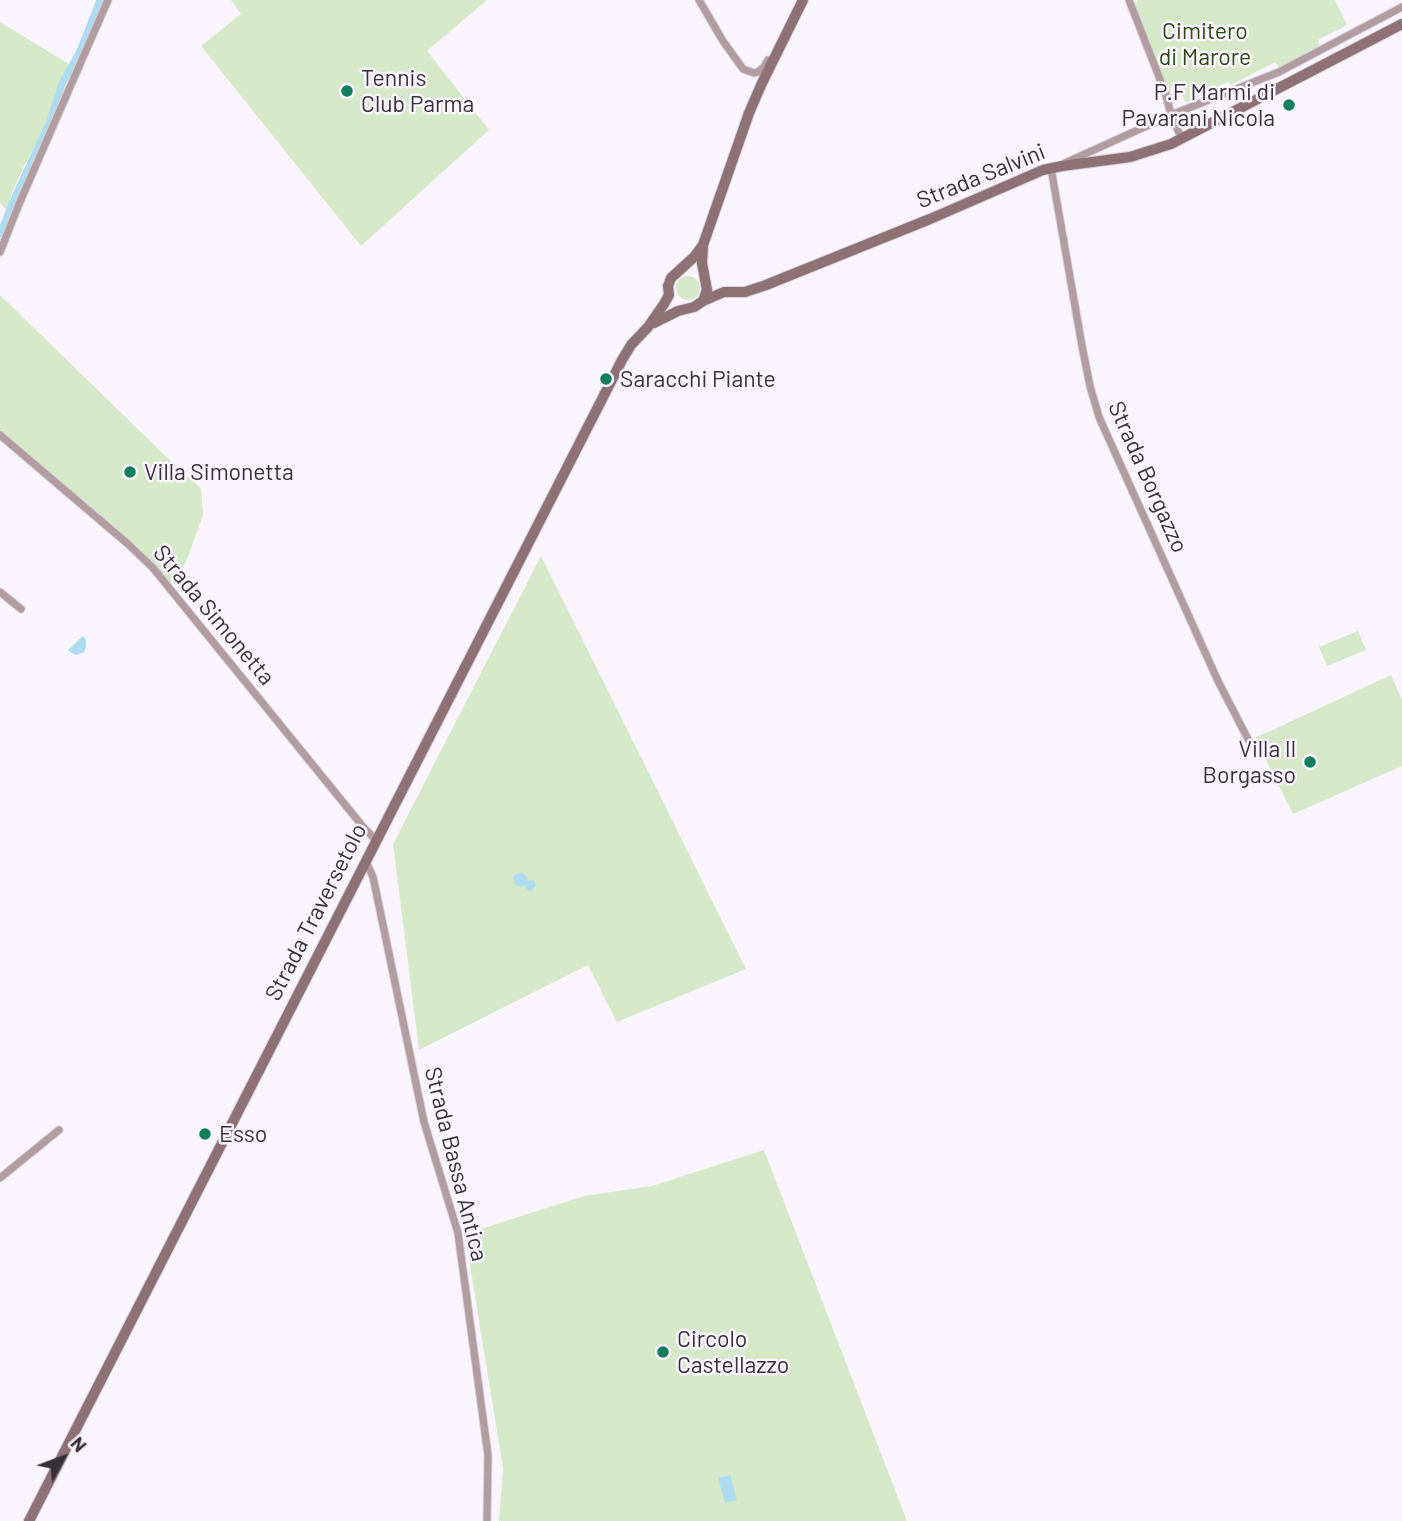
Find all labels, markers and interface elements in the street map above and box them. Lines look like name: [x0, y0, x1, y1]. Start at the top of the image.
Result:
park label: Cimitero di Marore: [1159, 17, 1251, 71]
place label: Tennis Club Parma: [361, 64, 474, 118]
place label: P.F Marmi di Pavarani Nicola: [1122, 78, 1275, 132]
marker: Tennis Club Parma: [339, 83, 355, 99]
marker: P.F Marmi di Pavarani Nicola: [1281, 97, 1297, 113]
street label: Strada Salvini: [913, 138, 1049, 214]
place label: Saracchi Piante: [620, 365, 776, 393]
marker: Saracchi Piante: [598, 371, 614, 387]
street label: Strada Borgazzo: [1102, 397, 1194, 557]
place label: Villa Simonetta: [144, 458, 294, 486]
marker: Villa Simonetta: [122, 464, 138, 480]
street label: Strada Simonetta: [147, 539, 281, 691]
place label: Villa Il Borgasso: [1203, 735, 1296, 789]
marker: Villa Il Borgasso: [1302, 754, 1318, 770]
street label: Strada Traversetolo: [259, 819, 373, 1005]
street label: Strada Bassa Antica: [419, 1064, 493, 1264]
place label: Esso: [219, 1120, 267, 1148]
marker: Esso: [197, 1126, 213, 1142]
place label: Circolo Castellazzo: [677, 1325, 789, 1379]
marker: Circolo Castellazzo: [655, 1344, 671, 1360]
north arrow: [28, 1423, 98, 1493]
text: N: [66, 1432, 92, 1456]

